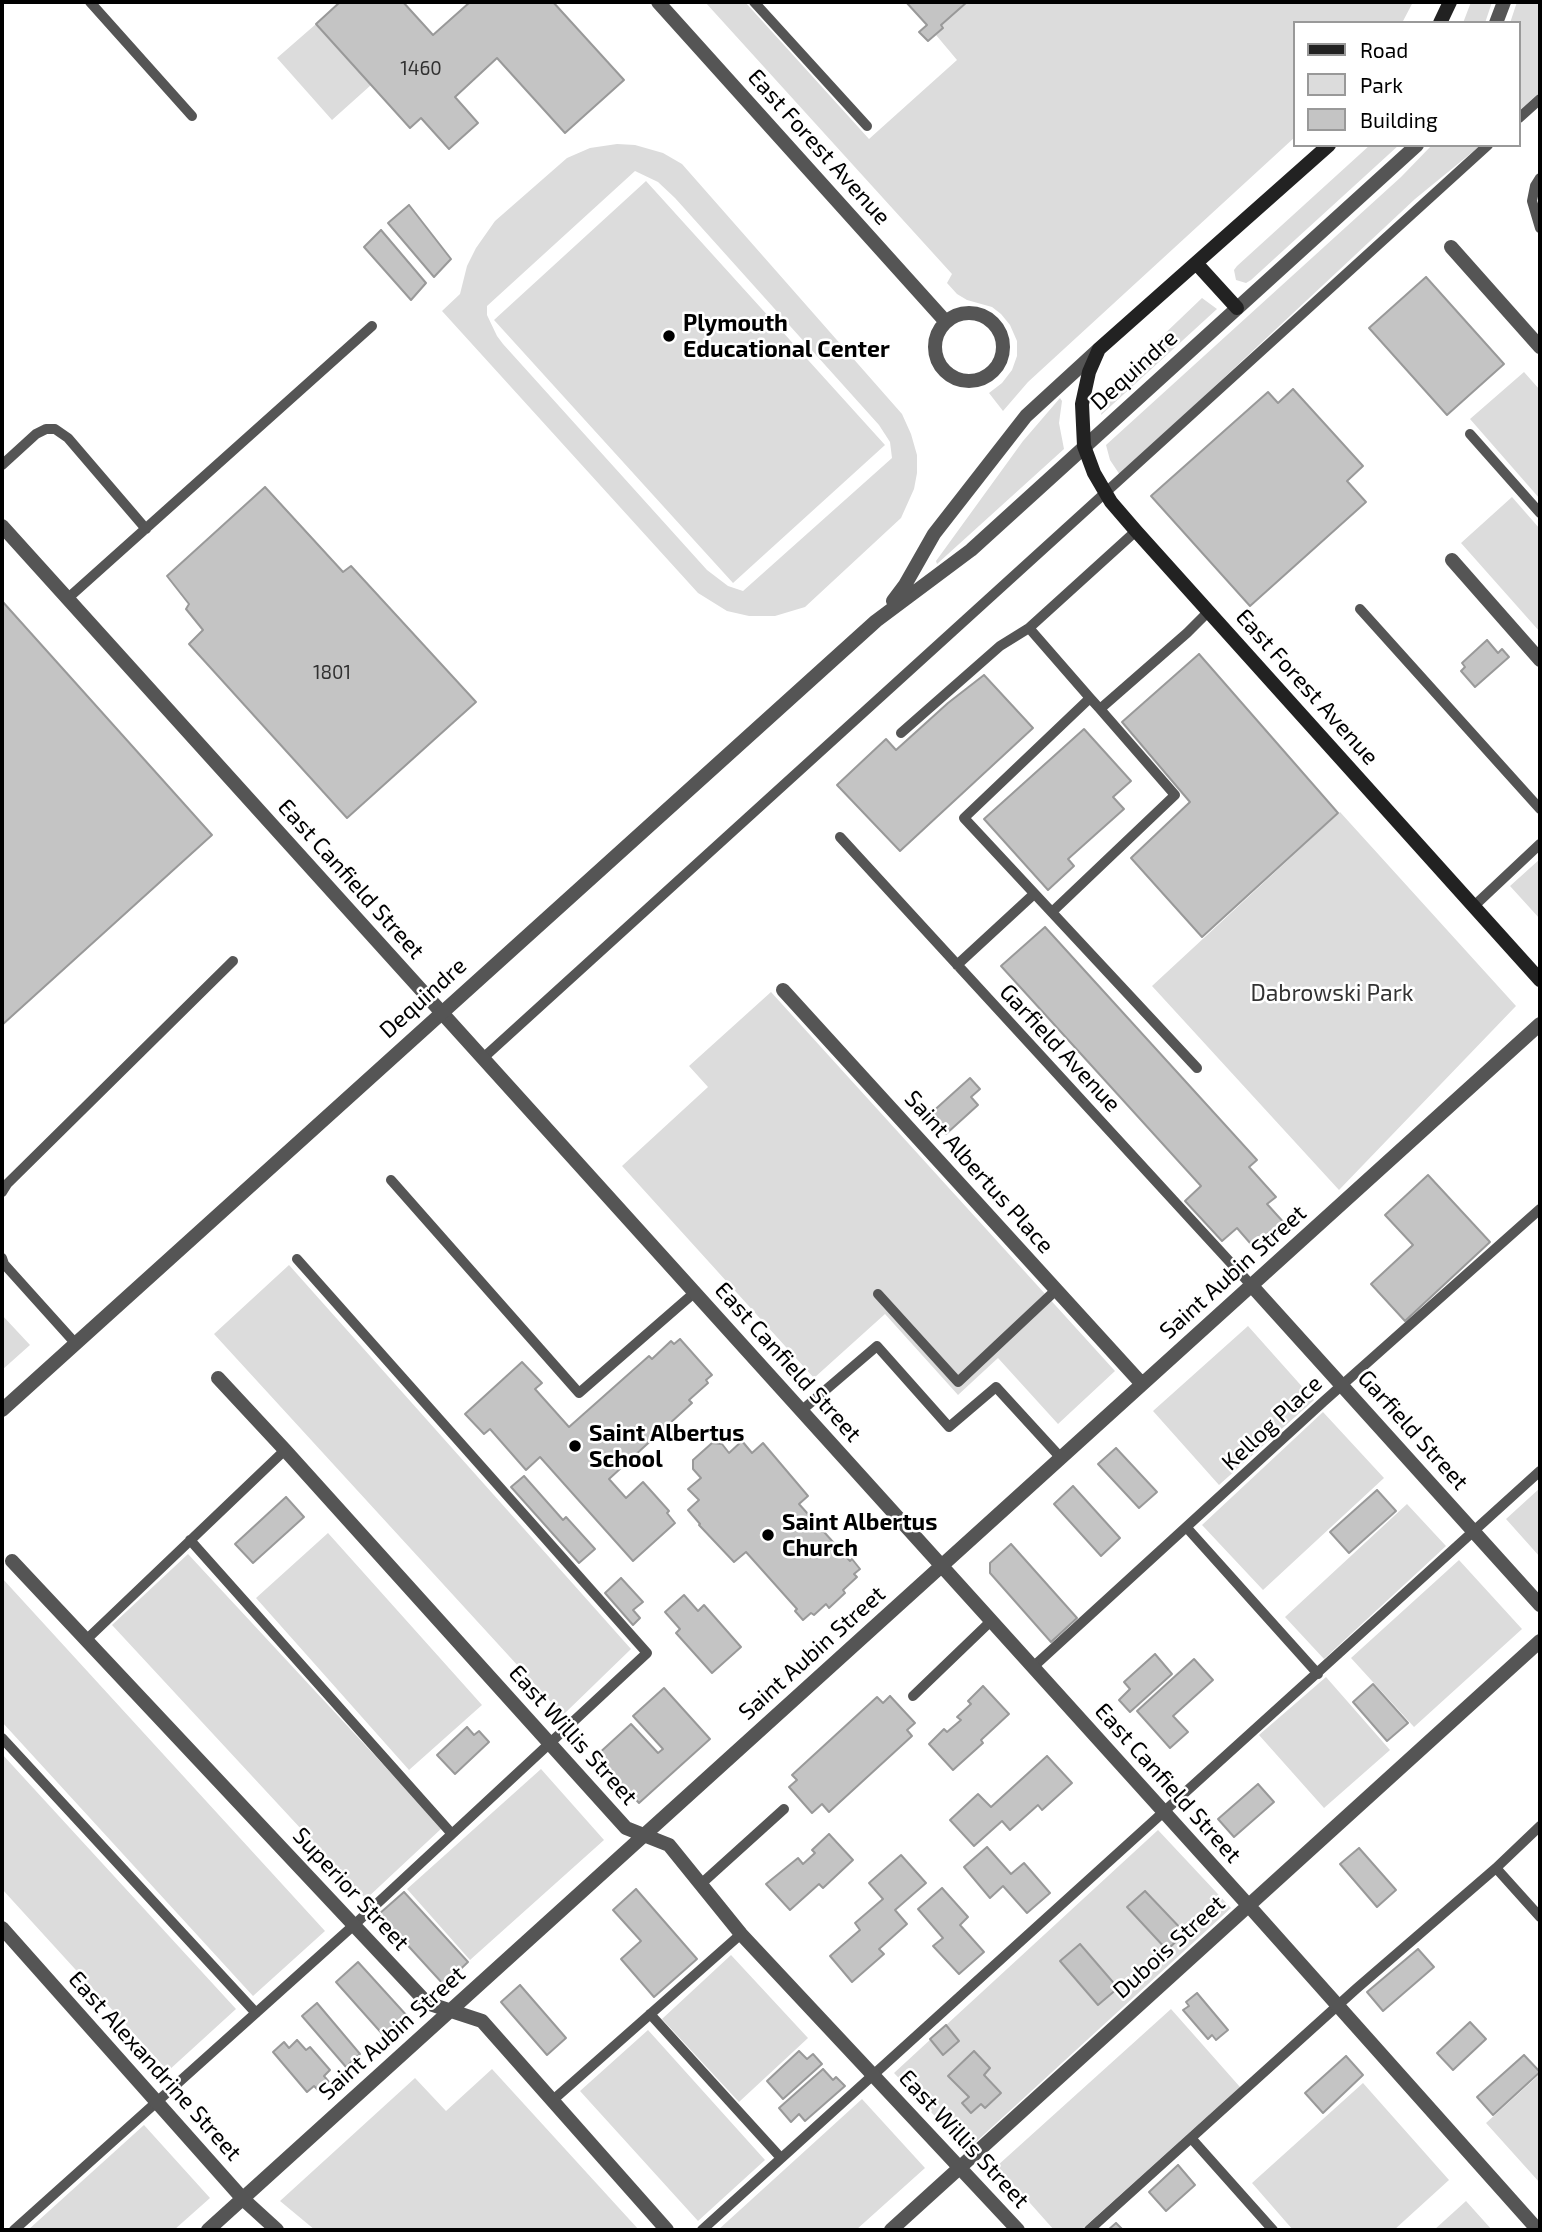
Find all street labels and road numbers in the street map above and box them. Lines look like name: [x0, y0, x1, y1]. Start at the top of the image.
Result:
street label: East Forest Avenue: [742, 63, 896, 231]
street label: Dequindre: [1085, 324, 1183, 416]
street label: East Forest Avenue: [1230, 603, 1384, 771]
street label: East Canfield Street: [272, 793, 430, 965]
street label: Dequindre: [374, 952, 472, 1044]
street label: Garfield Avenue: [994, 978, 1126, 1118]
street label: Saint Albertus Place: [899, 1085, 1059, 1259]
street label: Saint Aubin Street: [1154, 1199, 1312, 1345]
street label: East Canfield Street: [709, 1276, 867, 1448]
street label: Garfield Street: [1352, 1364, 1474, 1496]
street label: Kellog Place: [1216, 1370, 1328, 1476]
street label: Saint Aubin Street: [733, 1580, 891, 1726]
street label: East Willis Street: [503, 1659, 643, 1811]
street label: East Canfield Street: [1089, 1697, 1247, 1869]
street label: Superior Street: [287, 1822, 415, 1956]
street label: Dubois Street: [1107, 1890, 1231, 2004]
street label: Saint Aubin Street: [313, 1960, 471, 2106]
street label: East Alexandrine Street: [63, 1966, 247, 2166]
street label: East Willis Street: [893, 2064, 1035, 2214]

